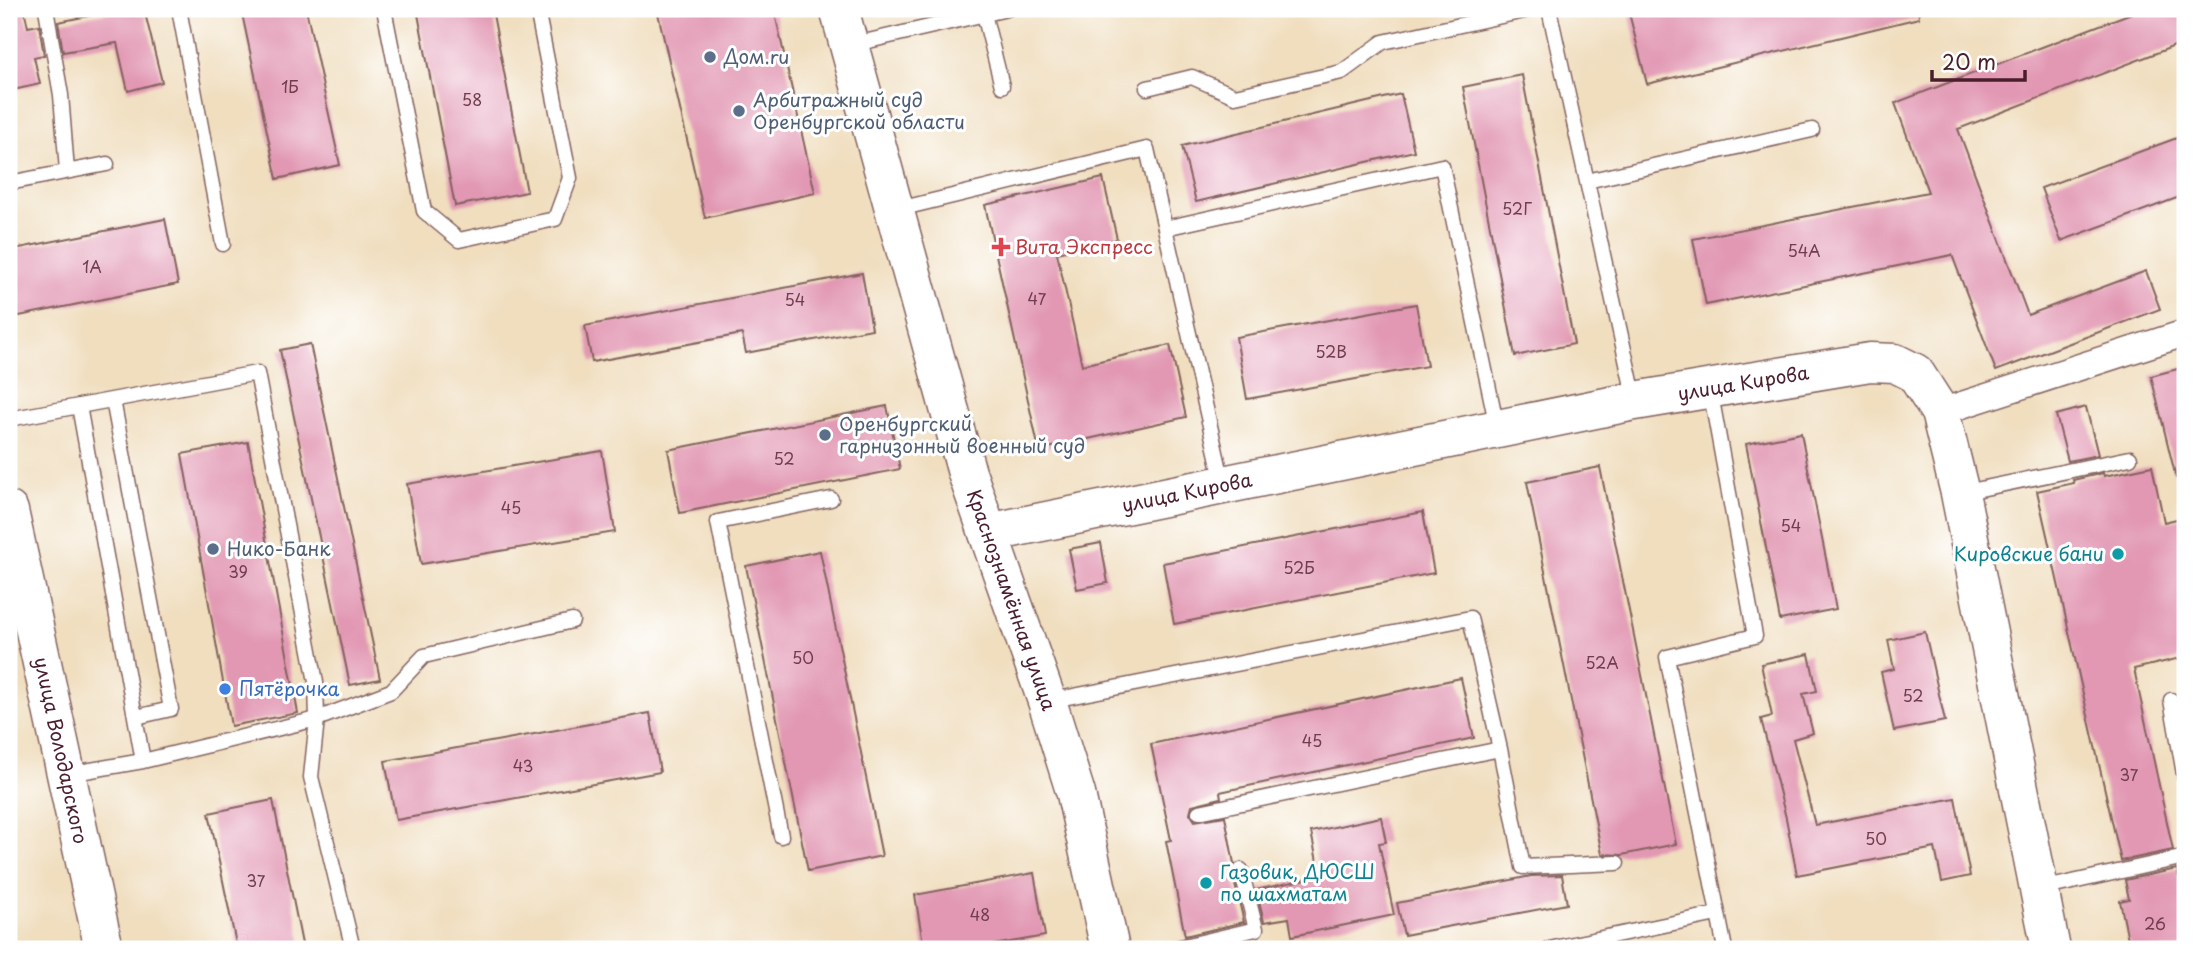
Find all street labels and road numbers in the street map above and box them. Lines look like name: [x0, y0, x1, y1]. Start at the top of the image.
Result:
street label: улица Кирова: [1675, 357, 1811, 407]
street label: улица Кирова: [1119, 464, 1255, 518]
street label: Краснознамённая улица: [961, 485, 1064, 714]
street label: улица Володарского: [28, 654, 96, 846]

